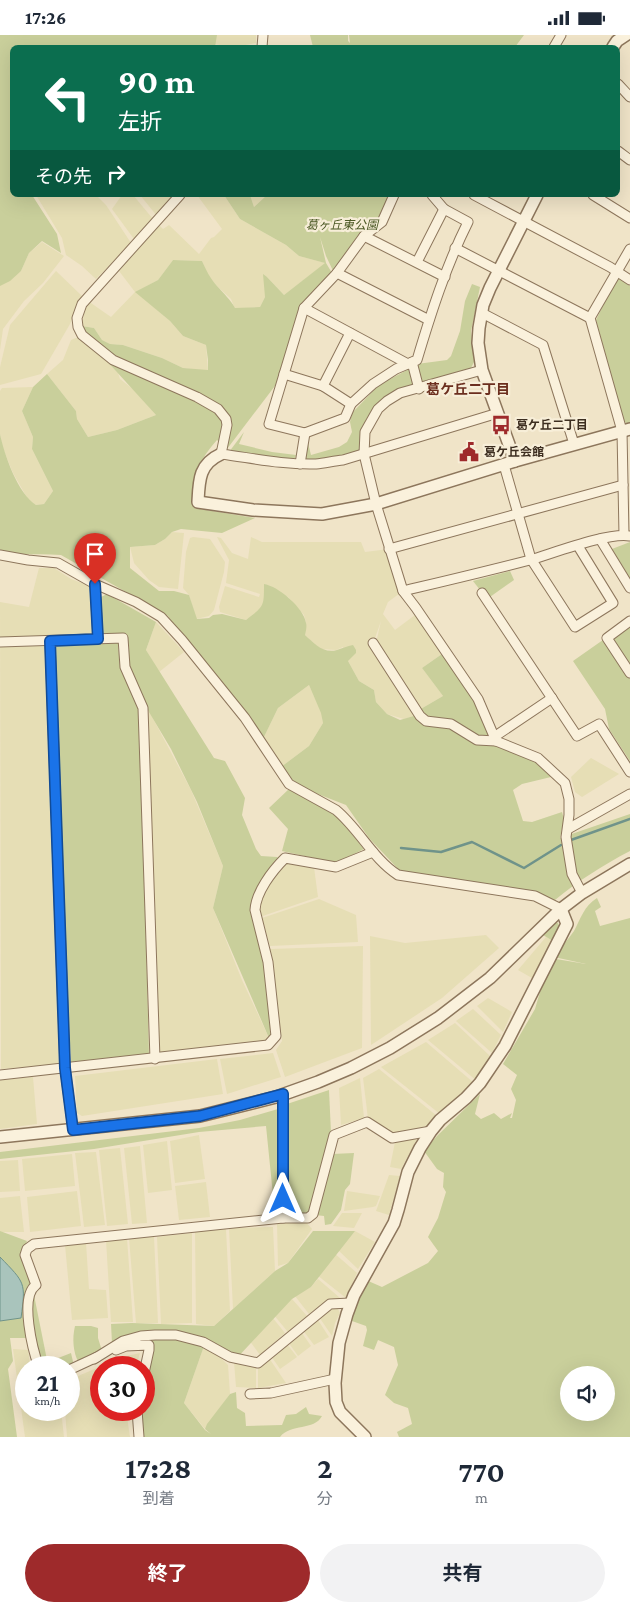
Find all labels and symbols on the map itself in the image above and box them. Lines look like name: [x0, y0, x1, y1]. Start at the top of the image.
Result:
park label: 葛ヶ丘東公園: [306, 218, 380, 232]
district label: 葛ケ丘二丁目: [426, 381, 510, 397]
bus stop icon: 葛ケ丘二丁目: [490, 414, 512, 436]
place label: 葛ケ丘二丁目: [516, 418, 588, 432]
public building icon: 葛ケ丘会館: [458, 441, 480, 463]
place label: 葛ケ丘会館: [484, 445, 544, 459]
pin: [74, 533, 116, 584]
position arrow: [256, 1172, 308, 1224]
speed limit sign: 30: [90, 1356, 155, 1421]

